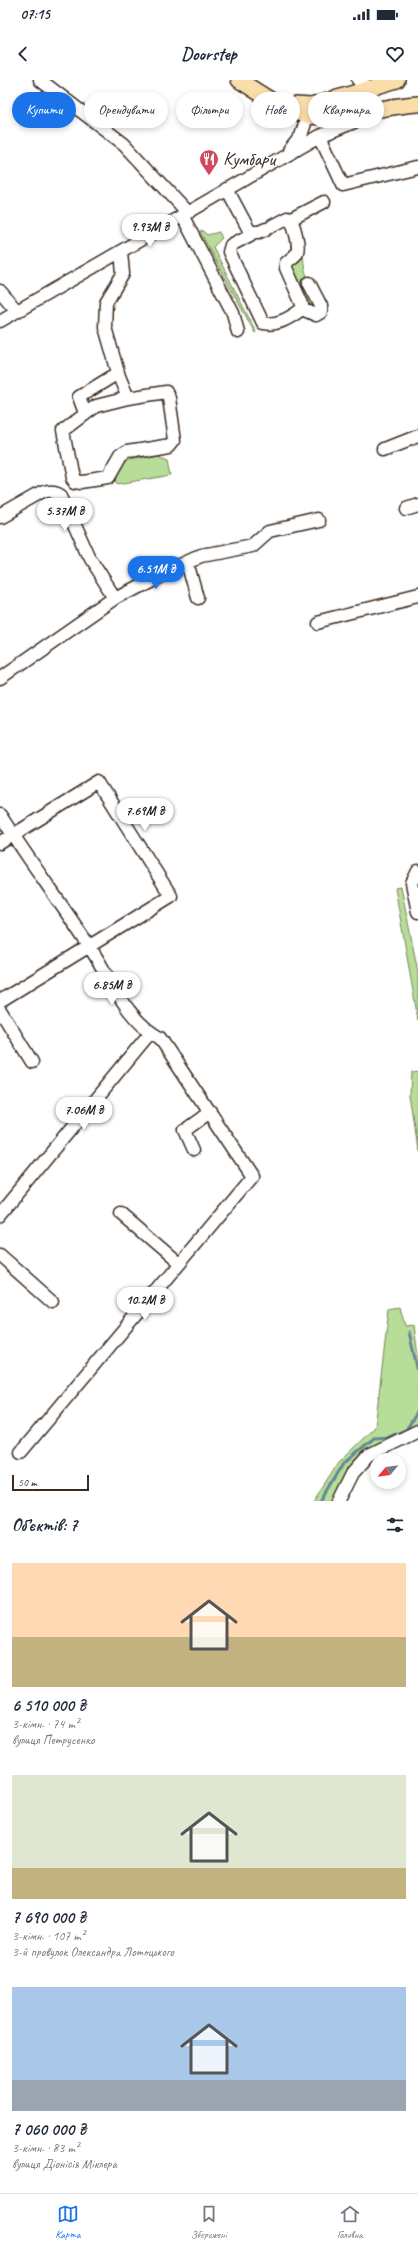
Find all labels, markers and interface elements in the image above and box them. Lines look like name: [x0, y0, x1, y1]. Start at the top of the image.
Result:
text: 07:15: [20, 5, 50, 24]
icon: back: [12, 43, 34, 65]
text: Doorstep: [181, 43, 237, 65]
icon: heart: [384, 43, 406, 65]
chip: Купити: [12, 92, 76, 128]
chip: Орендувати: [84, 92, 168, 128]
chip: Фільтри: [176, 92, 243, 128]
chip: Нове: [251, 92, 300, 128]
chip: Квартира: [308, 92, 384, 128]
place label: Кумбари: [223, 147, 277, 171]
restaurant icon: Кумбари: [198, 148, 220, 176]
pin: 9.93M ₴: [113, 214, 187, 248]
text: 9.93M ₴: [131, 219, 169, 235]
pin: 5.37M ₴: [28, 498, 102, 532]
text: 5.37M ₴: [46, 503, 84, 519]
pin: 6.51M ₴: [119, 556, 193, 590]
text: 6.51M ₴: [137, 561, 175, 577]
pin: 7.69M ₴: [108, 798, 182, 832]
text: 7.69M ₴: [126, 803, 164, 819]
pin: 6.85M ₴: [75, 972, 149, 1006]
text: 6.85M ₴: [93, 977, 131, 993]
pin: 7.06M ₴: [47, 1097, 121, 1131]
text: 7.06M ₴: [65, 1102, 103, 1118]
pin: 10.2M ₴: [108, 1287, 182, 1321]
text: 10.2M ₴: [126, 1292, 164, 1308]
north arrow: [370, 1453, 406, 1489]
map controls: [370, 1453, 406, 1489]
scale bar: [12, 1473, 89, 1492]
text: 50 m: [18, 1475, 37, 1489]
icon: filters: [384, 1514, 406, 1536]
text: Об’єктів: 7: [12, 1515, 77, 1536]
icon: home: [173, 1589, 245, 1661]
text: 6 510 000 ₴: [12, 1695, 86, 1716]
text: 3-кімн. · 74 m²: [12, 1716, 79, 1732]
text: вулиця Петрусенко: [12, 1732, 95, 1748]
icon: home: [173, 1801, 245, 1873]
text: 7 690 000 ₴: [12, 1907, 86, 1928]
text: 3-кімн. · 107 m²: [12, 1928, 85, 1944]
text: 3-й провулок Олександра Лотоцького: [12, 1944, 174, 1960]
icon: home: [173, 2013, 245, 2085]
text: 7 060 000 ₴: [12, 2119, 86, 2140]
text: 3-кімн. · 83 m²: [12, 2140, 79, 2156]
text: вулиця Діонісія Міклера: [12, 2156, 117, 2172]
tab: Карта: [55, 2203, 80, 2241]
tab: Збережені: [191, 2203, 227, 2241]
tab: Головна: [337, 2203, 363, 2241]

